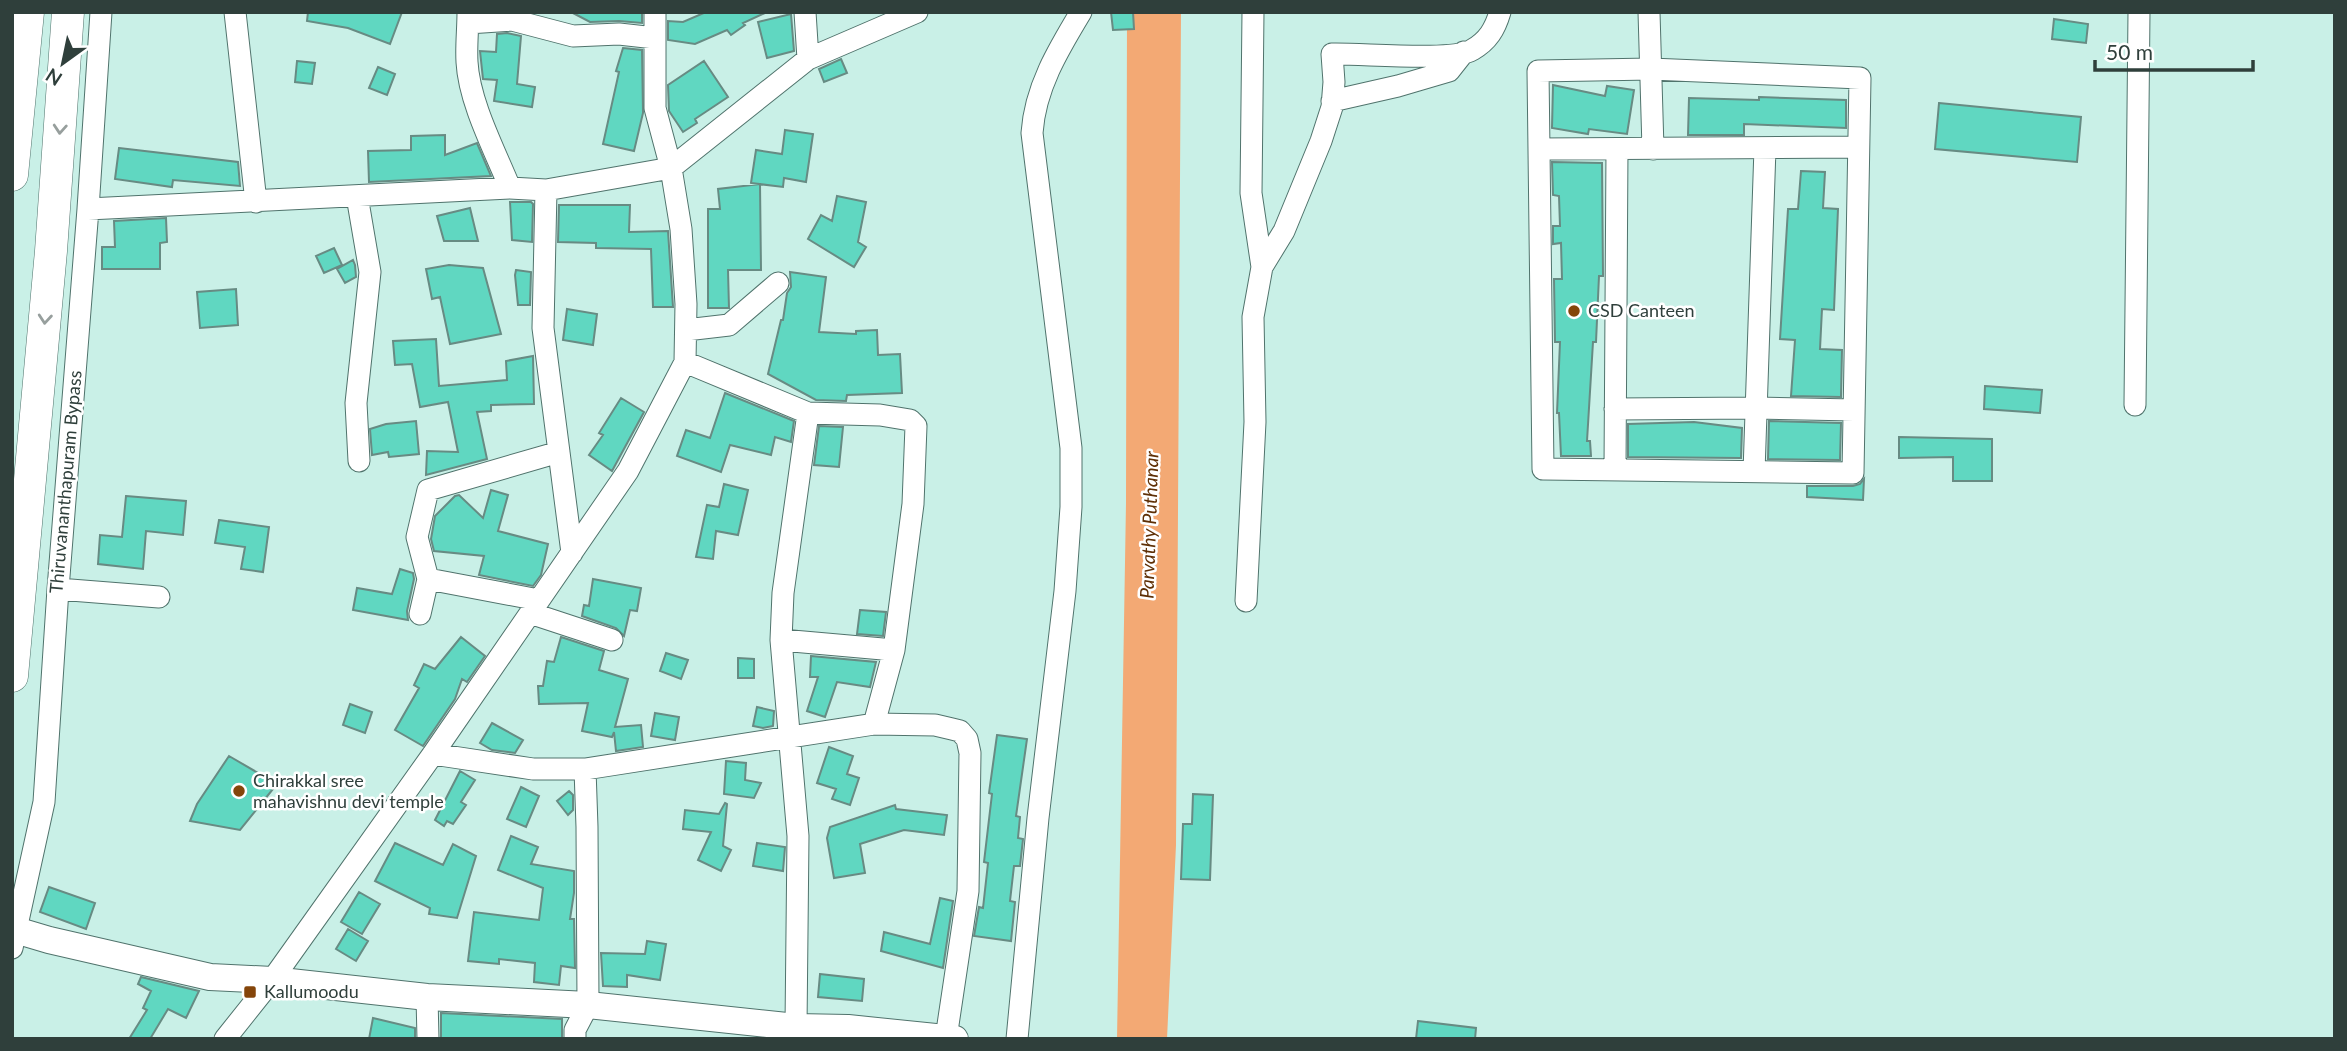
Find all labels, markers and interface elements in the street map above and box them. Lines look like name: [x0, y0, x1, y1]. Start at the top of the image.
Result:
north arrow: [28, 28, 98, 98]
scale bar: [2095, 28, 2252, 72]
text: 50 m: [2106, 39, 2153, 64]
text: N: [41, 64, 66, 91]
one-way arrow: [53, 124, 68, 135]
place label: CSD Canteen: [1588, 299, 1694, 321]
marker: CSD Canteen: [1566, 303, 1582, 319]
one-way arrow: [38, 313, 53, 324]
street label: Thiruvananthapuram Bypass: [44, 369, 86, 594]
water label: Parvathy Puthanar: [1134, 450, 1163, 599]
place label: Chirakkal sree mahavishnu devi temple: [253, 769, 444, 812]
marker: Chirakkal sree mahavishnu devi temple: [231, 783, 247, 799]
place label: Kallumoodu: [264, 980, 359, 1002]
marker: Kallumoodu: [242, 984, 258, 1000]

